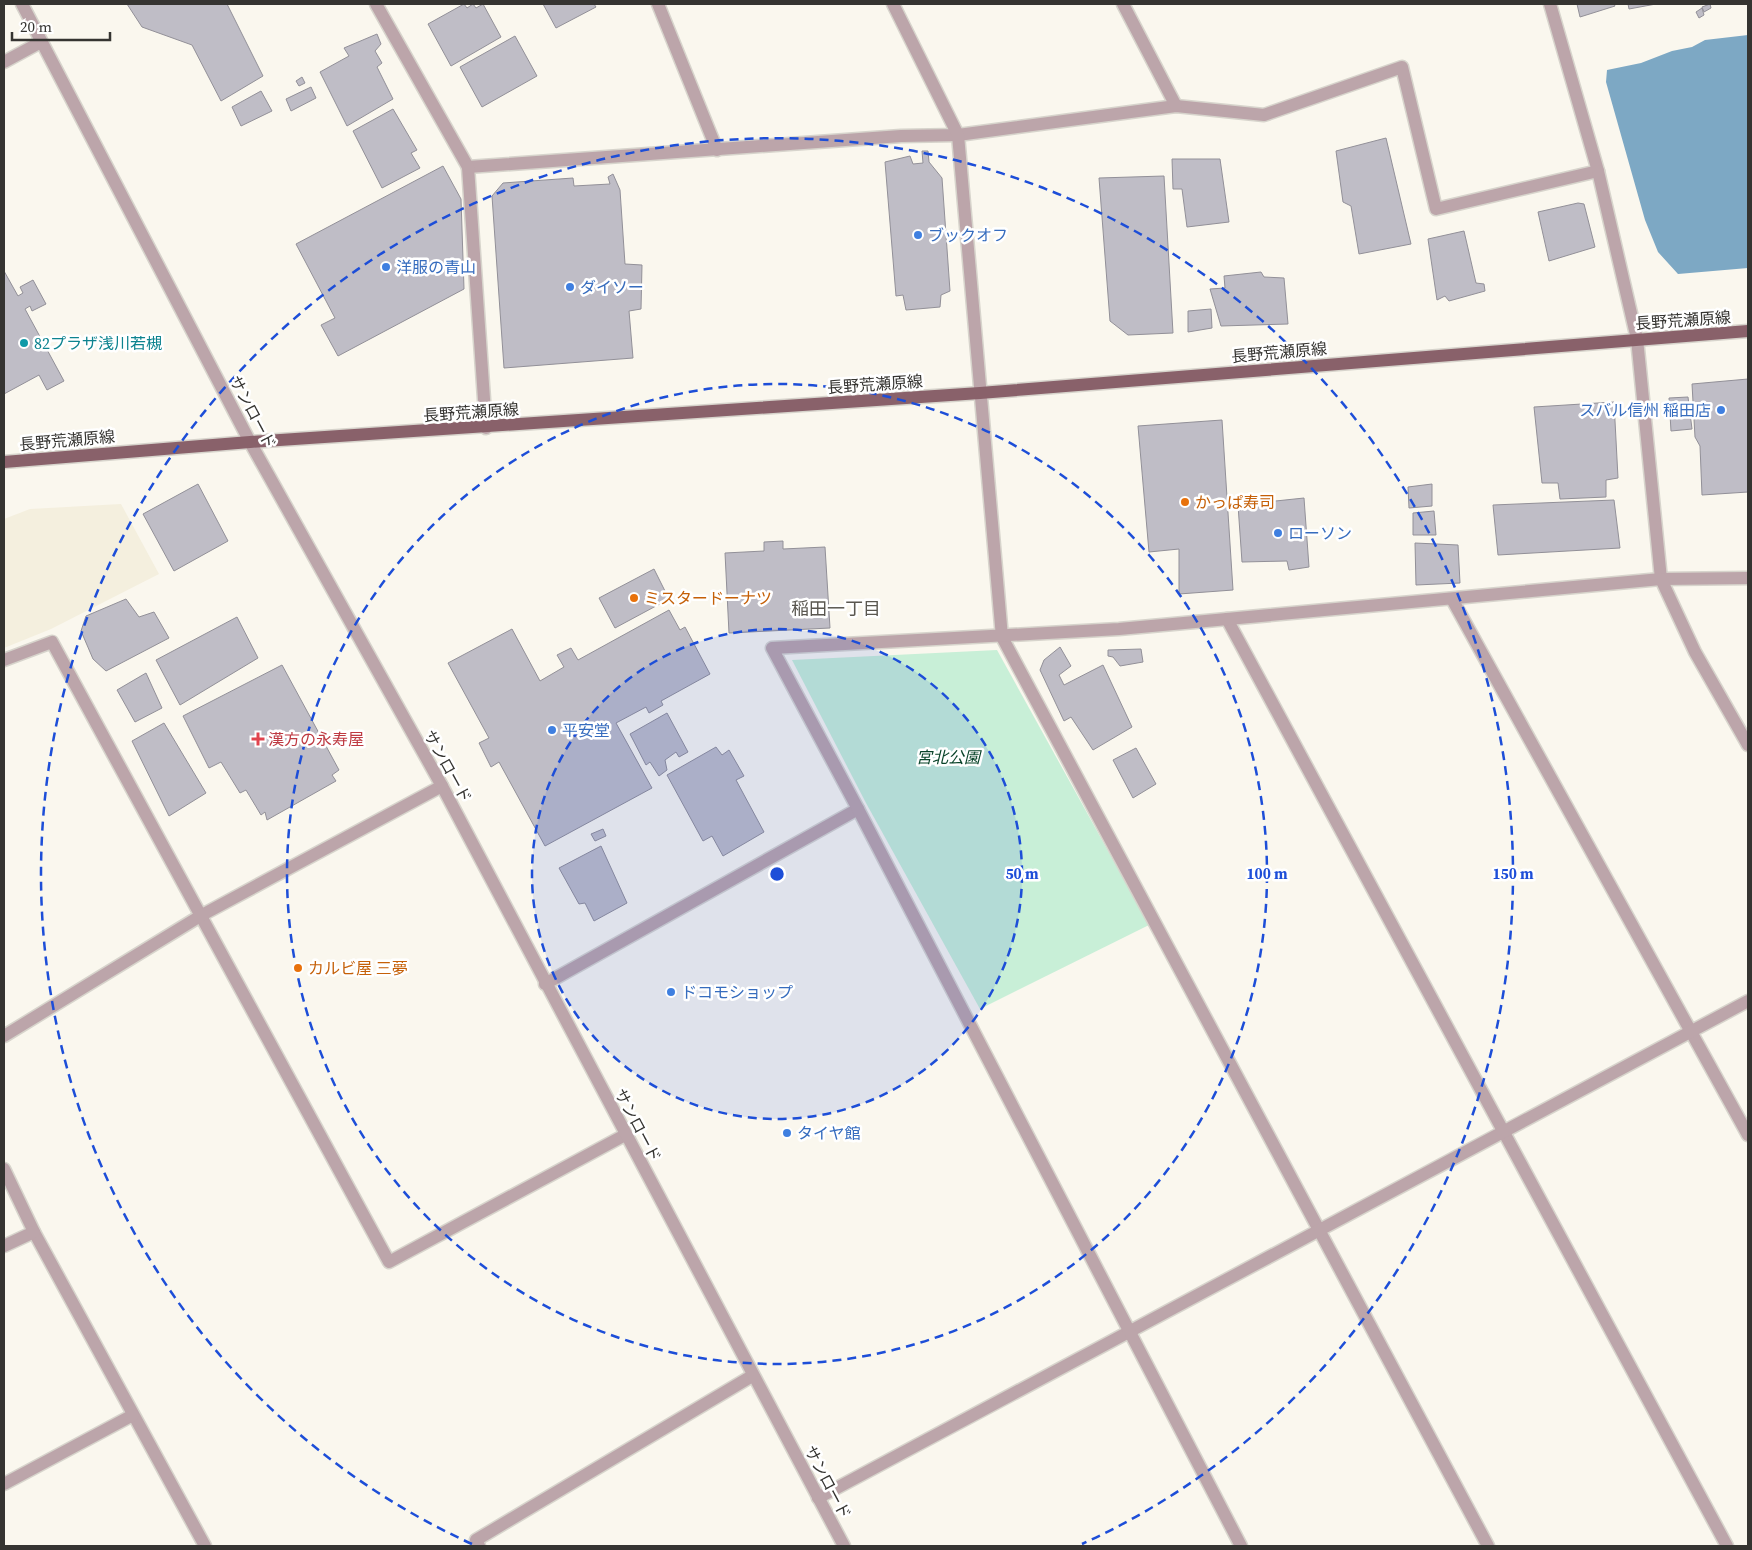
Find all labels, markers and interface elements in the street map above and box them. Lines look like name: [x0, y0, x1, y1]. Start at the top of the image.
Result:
scale bar: [12, 10, 110, 42]
text: 20 m: [20, 16, 52, 37]
place label: ブックオフ: [928, 224, 1008, 246]
marker: ブックオフ: [912, 229, 924, 241]
place label: 洋服の青山: [396, 256, 476, 278]
marker: 洋服の青山: [380, 261, 392, 273]
place label: ダイソー: [580, 276, 644, 298]
marker: ダイソー: [564, 281, 576, 293]
street label: 長野荒瀬原線: [1634, 306, 1732, 334]
place label: 82プラザ浅川若槻: [34, 332, 162, 354]
marker: 82プラザ浅川若槻: [18, 337, 30, 349]
street label: 長野荒瀬原線: [1230, 337, 1328, 367]
street label: 長野荒瀬原線: [826, 370, 924, 398]
street label: サンロード: [225, 372, 281, 452]
street label: 長野荒瀬原線: [422, 398, 520, 426]
place label: スバル信州 稲田店: [1579, 399, 1711, 421]
marker: スバル信州 稲田店: [1715, 404, 1727, 416]
street label: 長野荒瀬原線: [18, 425, 116, 455]
place label: かっぱ寿司: [1195, 491, 1275, 513]
marker: かっぱ寿司: [1179, 496, 1191, 508]
place label: ローソン: [1288, 522, 1352, 544]
marker: ローソン: [1272, 527, 1284, 539]
place label: ミスタードーナツ: [644, 587, 772, 609]
marker: ミスタードーナツ: [628, 592, 640, 604]
district label: 稲田一丁目: [791, 596, 881, 621]
place label: 平安堂: [562, 719, 610, 741]
marker: 平安堂: [546, 724, 558, 736]
street label: サンロード: [419, 726, 477, 806]
place label: 漢方の永寿屋: [268, 728, 364, 750]
marker: 漢方の永寿屋: [252, 733, 264, 745]
park label: 宮北公園: [916, 746, 982, 768]
text: 50 m: [1005, 863, 1039, 884]
text: 100 m: [1246, 863, 1288, 884]
text: 150 m: [1492, 863, 1534, 884]
centre of rings: [768, 865, 786, 883]
place label: カルビ屋 三夢: [308, 957, 408, 979]
marker: カルビ屋 三夢: [292, 962, 304, 974]
place label: ドコモショップ: [681, 981, 793, 1003]
marker: ドコモショップ: [665, 986, 677, 998]
street label: サンロード: [610, 1085, 666, 1165]
place label: タイヤ館: [797, 1122, 861, 1144]
marker: タイヤ館: [781, 1127, 793, 1139]
street label: サンロード: [800, 1442, 856, 1522]

